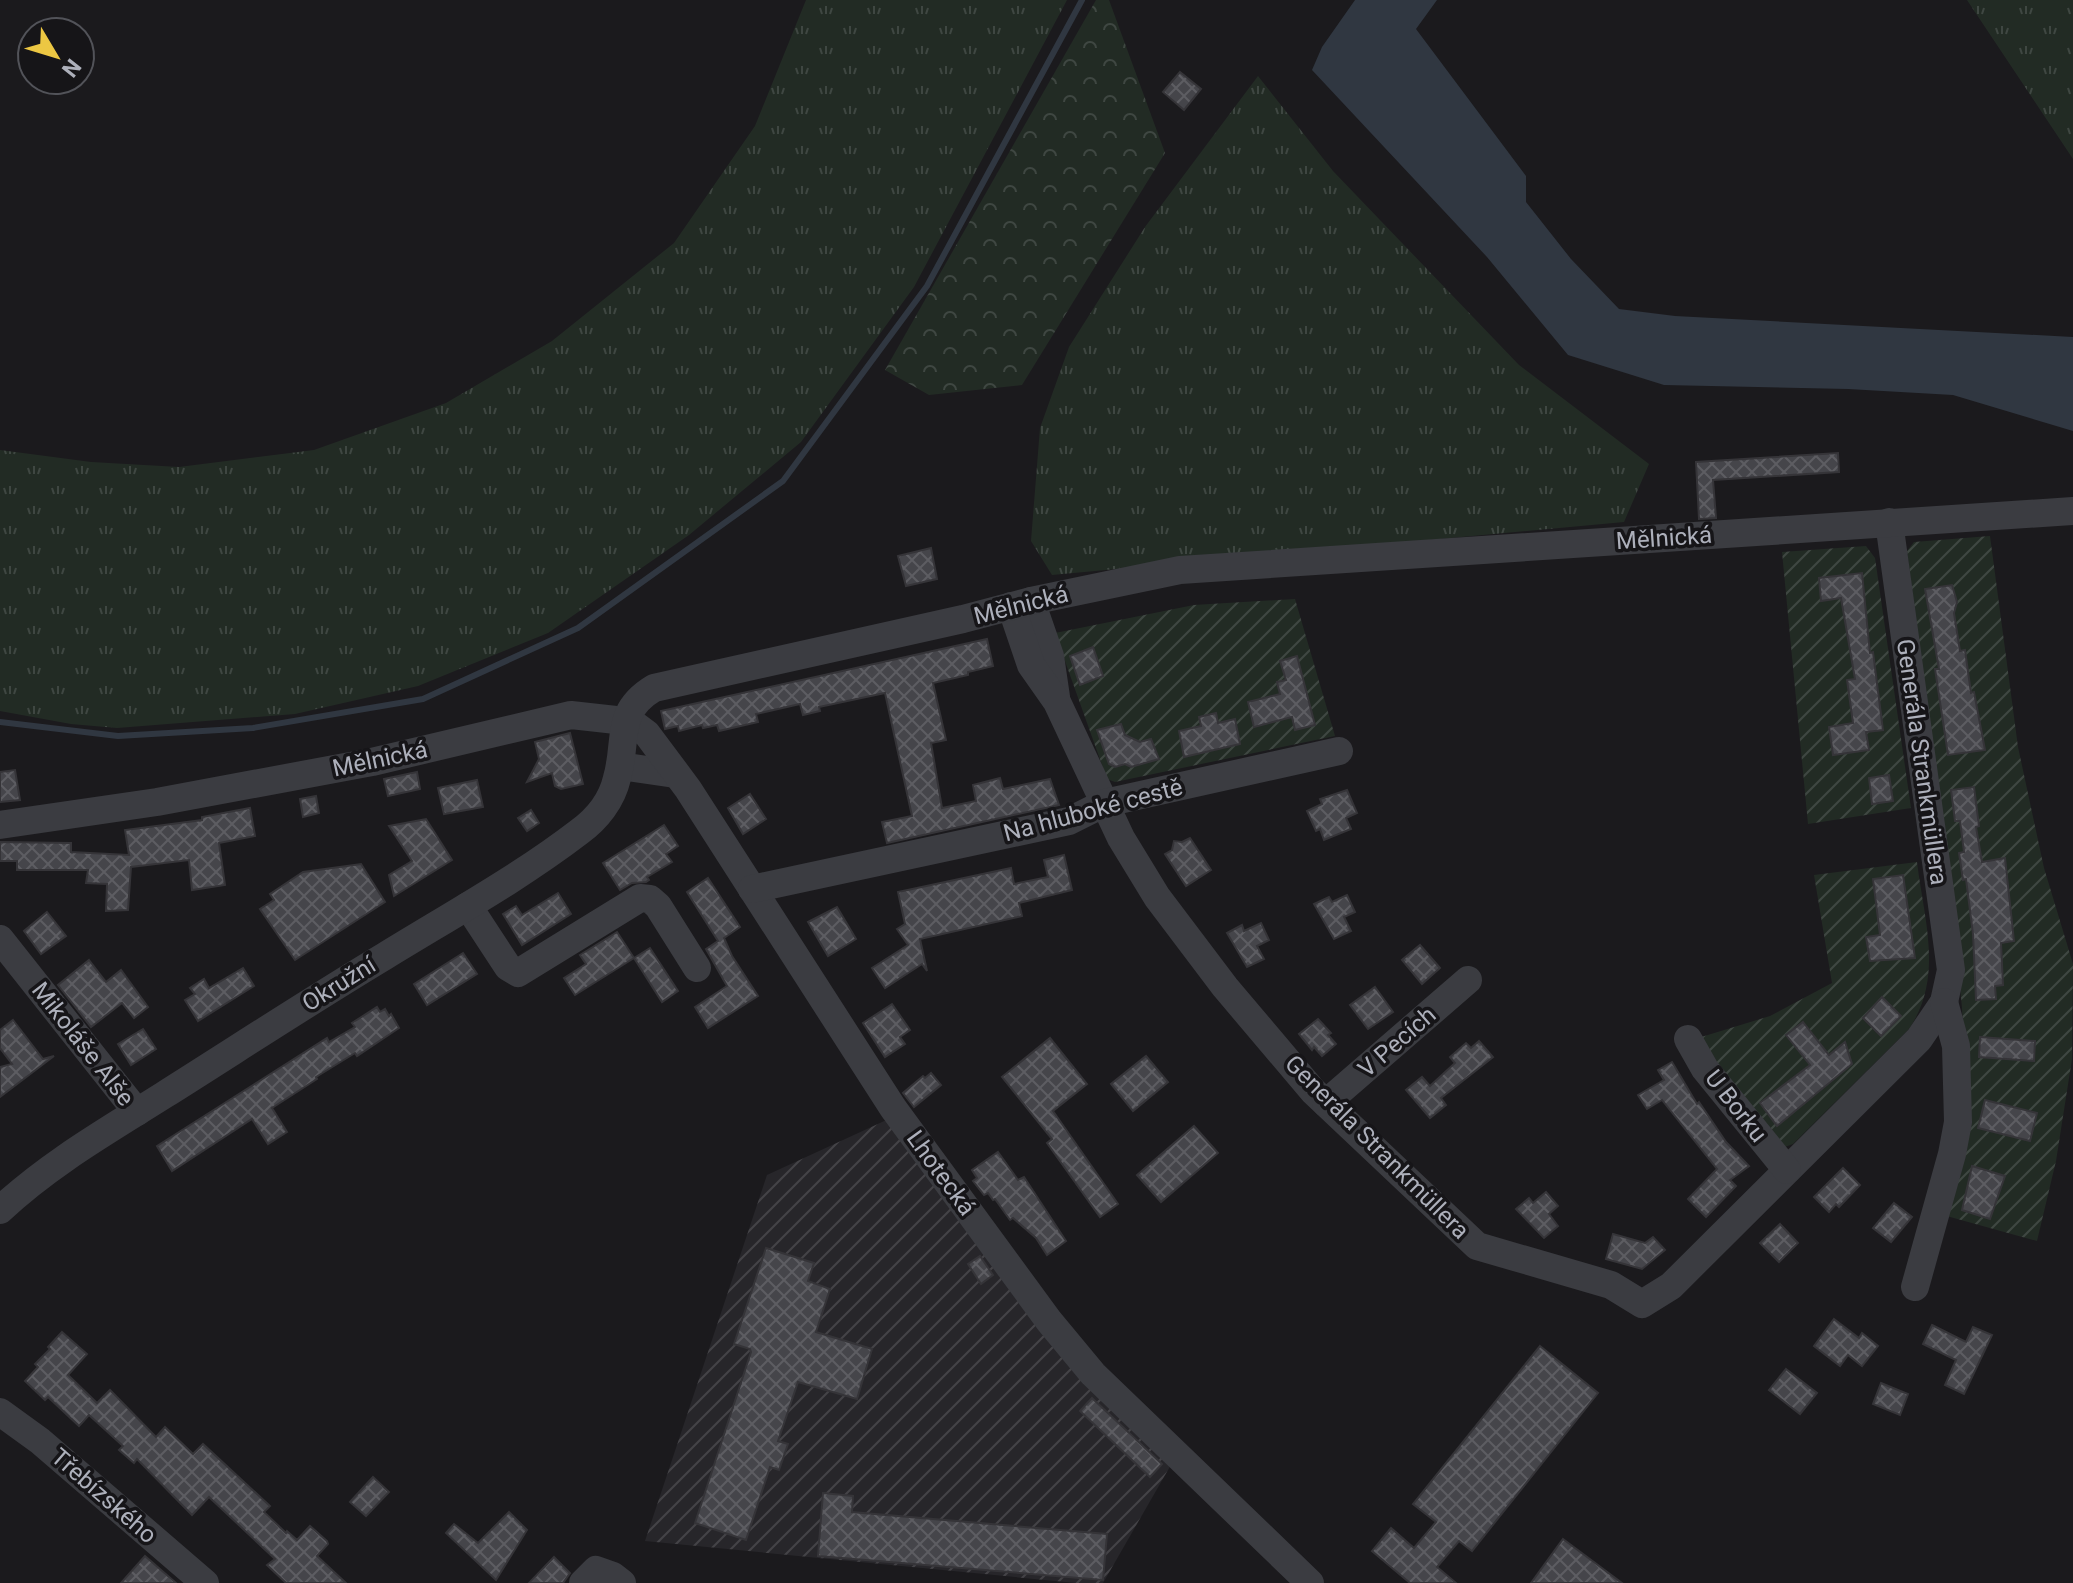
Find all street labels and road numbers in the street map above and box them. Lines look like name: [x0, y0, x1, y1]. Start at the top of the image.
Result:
street label: Mělnická: [1615, 521, 1713, 555]
street label: Mělnická: [971, 580, 1071, 630]
street label: Generála Strankmüllera: [1891, 637, 1953, 887]
street label: Mělnická: [330, 735, 430, 783]
street label: Na hluboké cestě: [1000, 773, 1186, 847]
street label: Okružní: [297, 950, 382, 1017]
street label: Mikoláše Alše: [26, 977, 140, 1111]
street label: V Pecích: [1353, 1001, 1441, 1083]
street label: Generála Strankmüllera: [1279, 1049, 1475, 1245]
street label: U Borku: [1699, 1064, 1773, 1148]
street label: Lhotecká: [901, 1125, 981, 1221]
street label: Třebízského: [46, 1443, 162, 1549]

